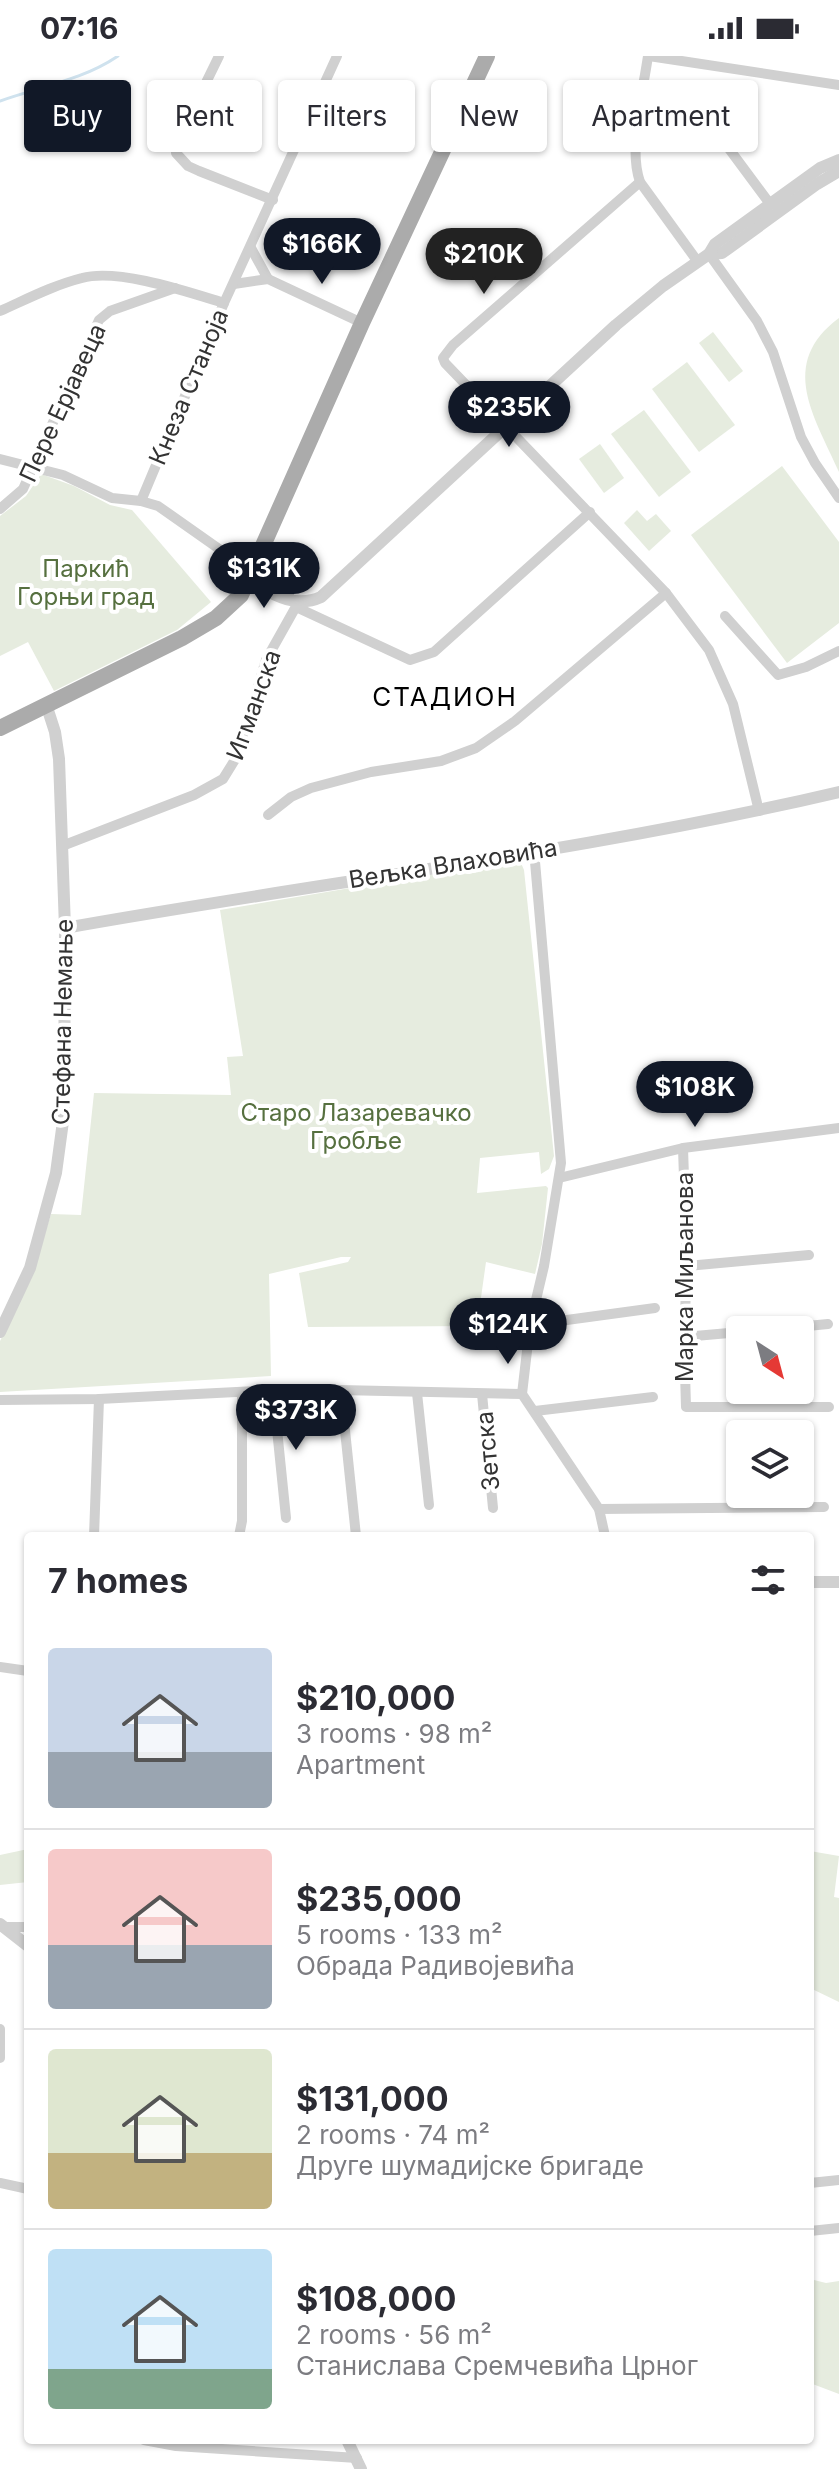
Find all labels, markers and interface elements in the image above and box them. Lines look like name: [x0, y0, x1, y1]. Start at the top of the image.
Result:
text: 07:16: [40, 10, 119, 46]
chip: Buy: [24, 80, 131, 152]
chip: Rent: [147, 80, 262, 152]
chip: Filters: [278, 80, 415, 152]
chip: New: [431, 80, 547, 152]
chip: Apartment: [563, 80, 758, 152]
pin: $166K: [266, 218, 378, 286]
text: $166K: [282, 228, 362, 259]
pin: $210K: [428, 228, 540, 296]
text: $210K: [444, 238, 524, 269]
street label: Кнеза Станоја: [143, 305, 234, 469]
street label: Пере Ерјавеца: [13, 319, 112, 486]
pin: $235K: [453, 381, 565, 449]
text: $235K: [466, 391, 552, 422]
pin: $131K: [208, 542, 320, 610]
text: $131K: [227, 552, 301, 583]
park label: Паркић Горњи град: [17, 554, 155, 611]
street label: Игманска: [220, 646, 287, 764]
district label: СТАДИОН: [372, 681, 518, 712]
street label: Вељка Влаховића: [347, 833, 559, 894]
street label: Стефана Немање: [46, 919, 79, 1125]
pin: $108K: [639, 1061, 751, 1129]
text: $108K: [654, 1071, 736, 1102]
park label: Старо Лазаревачко Гробље: [240, 1098, 472, 1155]
street label: Марка Миљанова: [670, 1172, 699, 1382]
pin: $124K: [452, 1298, 564, 1366]
text: $124K: [468, 1308, 548, 1339]
north arrow: [726, 1316, 814, 1404]
map controls: [726, 1316, 814, 1508]
pin: $373K: [240, 1384, 352, 1452]
text: $373K: [254, 1394, 338, 1425]
street label: Зетска: [470, 1410, 505, 1492]
button: layers: [726, 1420, 814, 1508]
icon: filters: [746, 1558, 790, 1602]
text: 7 homes: [48, 1560, 188, 1601]
text: $210,000: [296, 1677, 455, 1718]
icon: home: [112, 1680, 208, 1776]
text: 3 rooms · 98 m²: [296, 1718, 492, 1749]
text: Apartment: [296, 1749, 425, 1780]
text: $235,000: [296, 1878, 462, 1919]
icon: home: [112, 1881, 208, 1977]
text: 5 rooms · 133 m²: [296, 1919, 503, 1950]
text: Обрада Радивојевића: [296, 1950, 575, 1981]
text: $131,000: [296, 2078, 449, 2119]
icon: home: [112, 2081, 208, 2177]
text: 2 rooms · 74 m²: [296, 2119, 490, 2150]
text: Друге шумадијске бригаде: [296, 2150, 644, 2181]
text: $108,000: [296, 2278, 456, 2319]
icon: home: [112, 2281, 208, 2377]
text: 2 rooms · 56 m²: [296, 2319, 492, 2350]
text: Станислава Сремчевића Црног: [296, 2350, 698, 2381]

